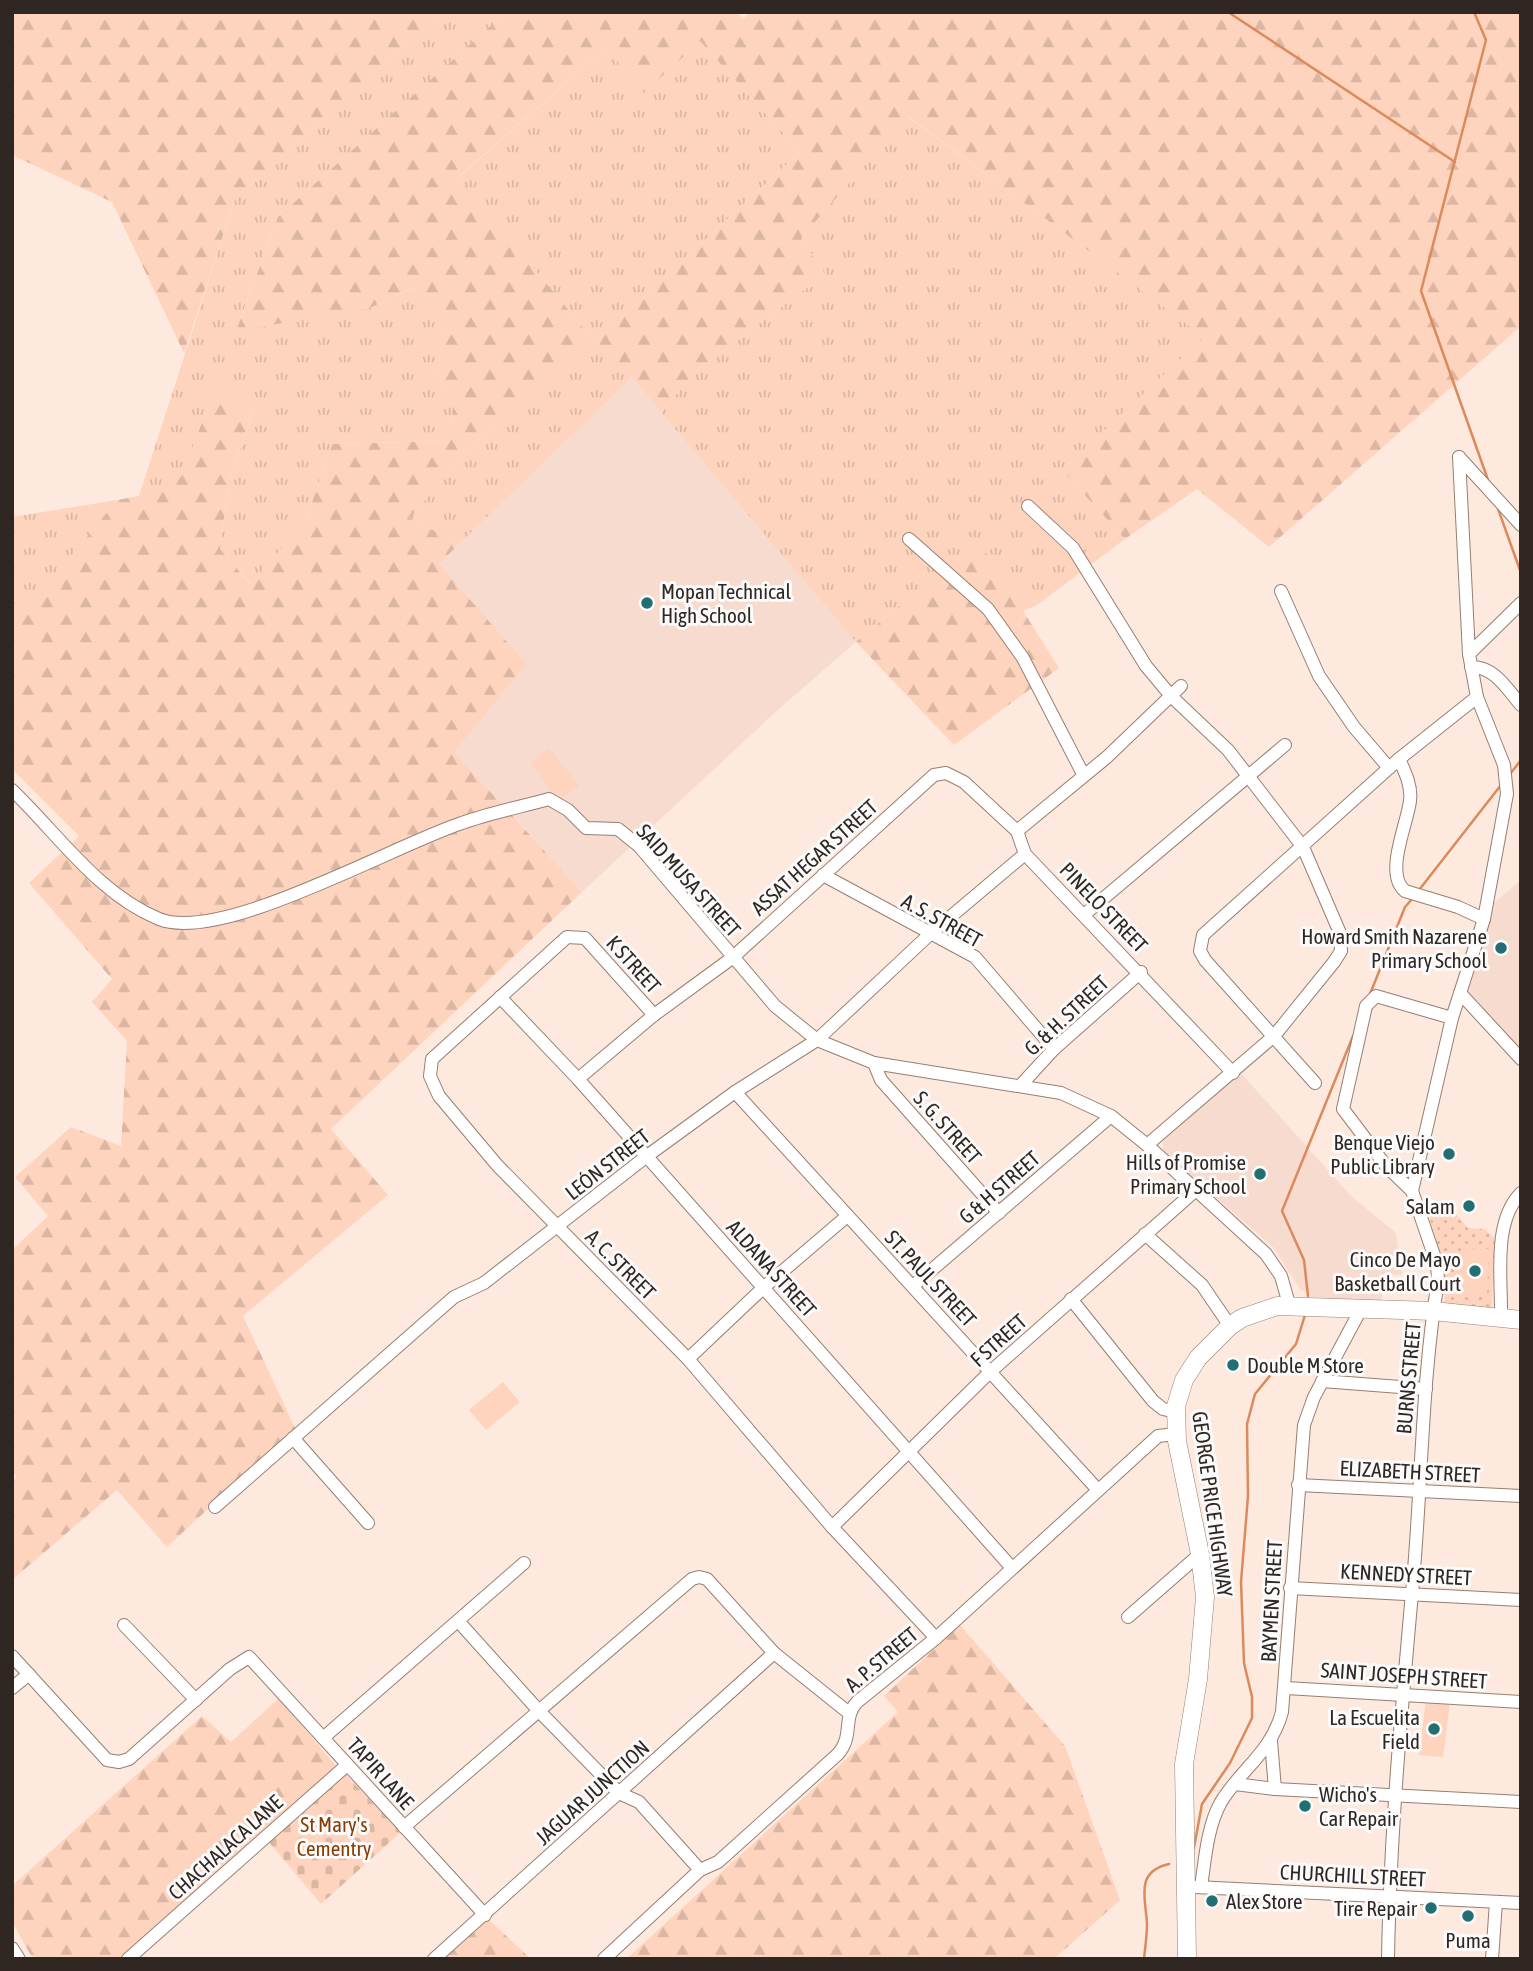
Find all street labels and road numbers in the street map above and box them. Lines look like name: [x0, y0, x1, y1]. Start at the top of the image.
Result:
street label: ASSAT HEGAR STREET: [746, 794, 882, 920]
street label: SAID MUSA STREET: [632, 819, 746, 941]
street label: PINELO STREET: [1055, 857, 1153, 957]
street label: A. S. STREET: [898, 888, 986, 952]
street label: K STREET: [602, 930, 666, 998]
street label: G. & H. STREET: [1019, 970, 1113, 1060]
street label: S. G. STREET: [909, 1086, 987, 1168]
street label: LEÓN STREET: [560, 1124, 654, 1204]
street label: G & H STREET: [954, 1146, 1044, 1228]
street label: ALDANA STREET: [722, 1215, 822, 1321]
street label: A. C. STREET: [581, 1224, 661, 1304]
street label: ST. PAUL STREET: [880, 1225, 982, 1331]
street label: F STREET: [965, 1309, 1031, 1371]
street label: BURNS STREET: [1391, 1321, 1425, 1435]
street label: GEORGE PRICE HIGHWAY: [1188, 1410, 1238, 1599]
street label: ELIZABETH STREET: [1339, 1455, 1481, 1487]
street label: BAYMEN STREET: [1256, 1539, 1286, 1663]
street label: KENNEDY STREET: [1339, 1559, 1473, 1589]
street label: A. P. STREET: [840, 1622, 922, 1696]
street label: SAINT JOSEPH STREET: [1320, 1657, 1488, 1693]
street label: TAPIR LANE: [343, 1732, 419, 1814]
street label: JAGUAR JUNCTION: [530, 1735, 654, 1849]
street label: CHACHALACA LANE: [163, 1790, 287, 1904]
street label: CHURCHILL STREET: [1279, 1859, 1427, 1891]

